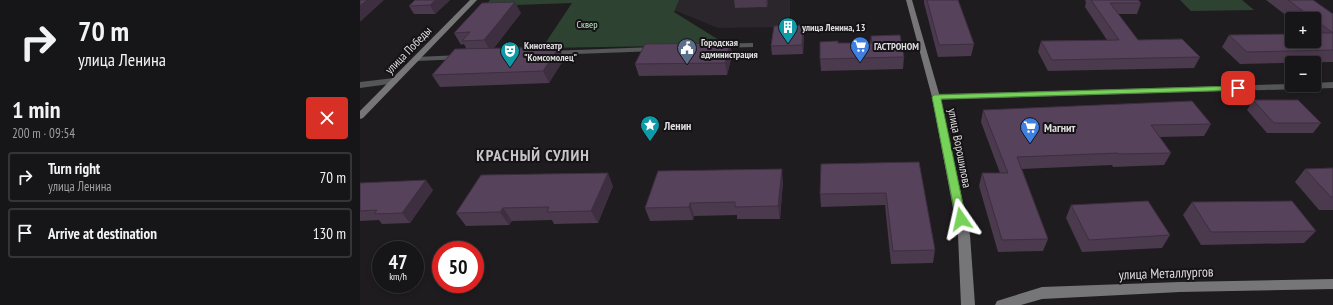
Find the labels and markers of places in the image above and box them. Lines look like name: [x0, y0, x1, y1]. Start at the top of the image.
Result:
building icon: улица Ленина, 13: [777, 16, 799, 44]
place label: улица Ленина, 13: [801, 21, 866, 34]
supermarket icon: ГАСТРОНОМ: [849, 35, 871, 63]
place label: Городская администрация: [701, 36, 758, 61]
public building icon: Городская администрация: [676, 37, 698, 65]
place label: Кинотеатр "Комсомолец": [524, 39, 578, 64]
theatre icon: Кинотеатр "Комсомолец": [499, 40, 521, 68]
place label: ГАСТРОНОМ: [874, 40, 919, 53]
pin: [1221, 71, 1255, 105]
place icon: Ленин: [639, 114, 661, 142]
supermarket icon: Магнит: [1019, 116, 1041, 144]
place label: Ленин: [663, 118, 691, 133]
place label: Магнит: [1044, 120, 1076, 135]

